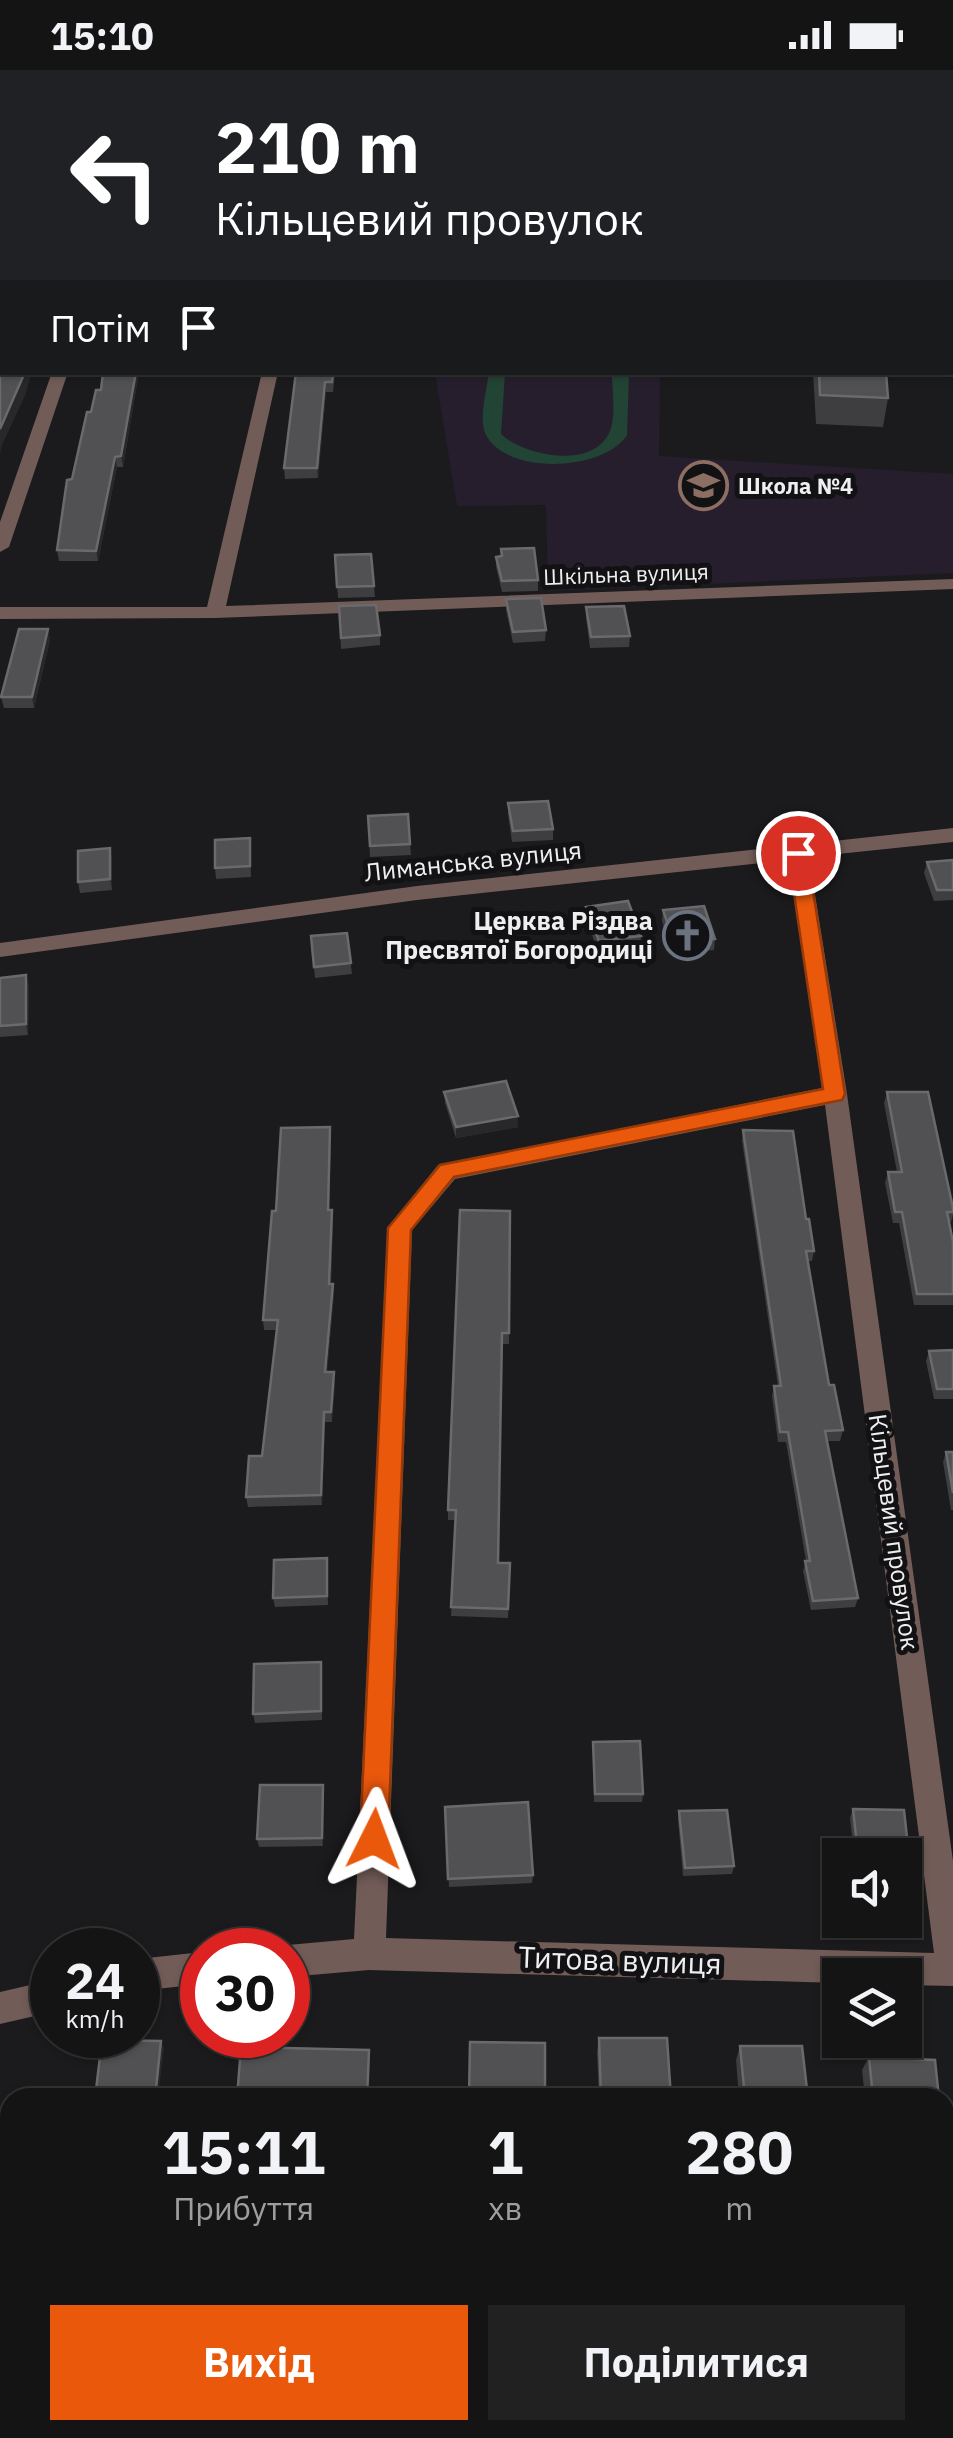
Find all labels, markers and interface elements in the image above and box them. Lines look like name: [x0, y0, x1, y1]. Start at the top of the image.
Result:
text: 15:10: [50, 11, 154, 60]
text: 210 m: [215, 101, 420, 192]
icon: left: [50, 110, 180, 240]
text: Кільцевий провулок: [215, 189, 644, 247]
icon: arrive: [171, 300, 226, 355]
text: Потім: [50, 303, 151, 352]
school or university icon: Школа №4: [677, 460, 729, 512]
place label: Школа №4: [738, 471, 853, 500]
street label: Шкільна вулиця: [543, 556, 709, 591]
pin: [756, 811, 841, 896]
icon: arrive: [771, 826, 826, 881]
street label: Лиманська вулиця: [363, 833, 583, 888]
place label: Церква Різдва Пресвятої Богородиці: [385, 904, 653, 966]
church icon: Церква Різдва Пресвятої Богородиці: [662, 909, 714, 961]
street label: Кільцевий провулок: [862, 1412, 927, 1652]
position arrow: [322, 1787, 426, 1891]
map controls: [822, 1838, 922, 2058]
button: sound: [822, 1838, 922, 1938]
speed limit sign: 30: [180, 1928, 310, 2058]
street label: Титова вулиця: [518, 1936, 722, 1983]
text: 24: [65, 1948, 125, 2013]
button: layers: [822, 1958, 922, 2058]
text: km/h: [66, 2002, 124, 2035]
text: 15:11: [162, 2112, 326, 2191]
text: 1: [487, 2112, 523, 2191]
text: 280: [685, 2112, 793, 2191]
text: Прибуття: [173, 2187, 314, 2229]
text: хв: [488, 2187, 522, 2229]
text: m: [725, 2187, 753, 2229]
button: Вихід: [50, 2305, 468, 2420]
button: Поділитися: [488, 2305, 905, 2420]

